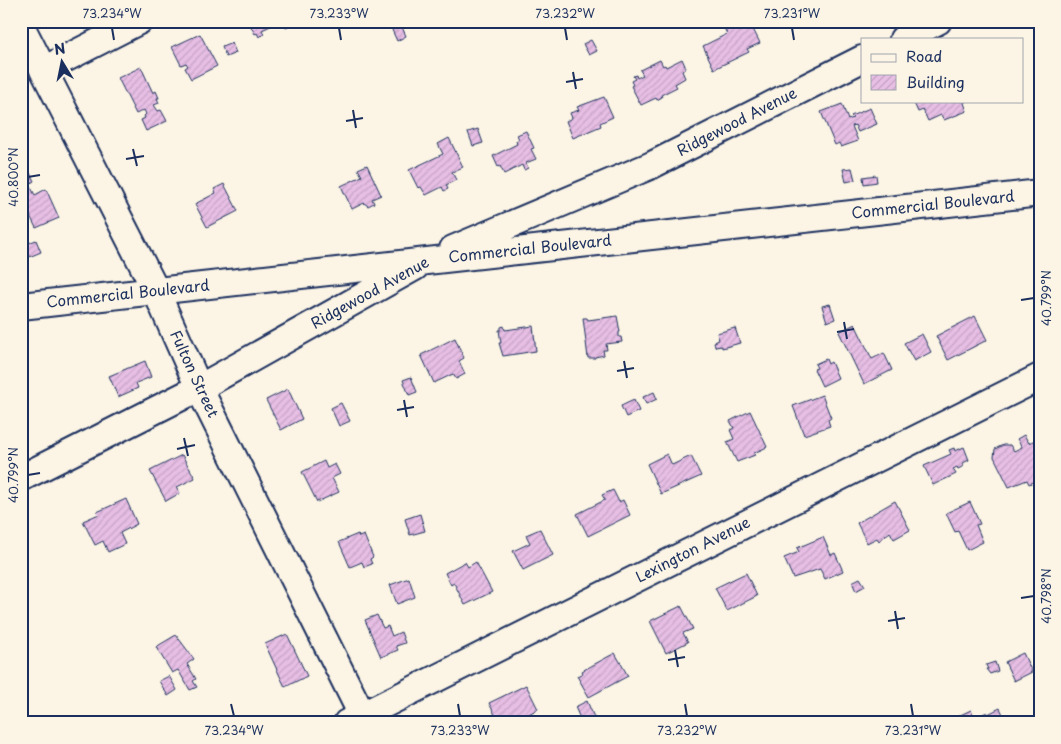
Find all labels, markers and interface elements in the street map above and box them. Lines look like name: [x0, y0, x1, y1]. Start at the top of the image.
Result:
text: 73.234°W: [82, 4, 142, 22]
text: 73.233°W: [309, 4, 369, 22]
text: 73.232°W: [535, 4, 595, 22]
text: 73.231°W: [764, 4, 821, 22]
text: N: [52, 37, 67, 60]
north arrow: [38, 38, 88, 88]
legend: [861, 38, 1024, 102]
text: Road: [906, 44, 942, 67]
text: Building: [906, 70, 965, 93]
street label: Ridgewood Avenue: [672, 80, 800, 161]
text: 40.800°N: [4, 147, 22, 207]
street label: Commercial Boulevard: [850, 184, 1016, 224]
street label: Commercial Boulevard: [447, 228, 613, 268]
street label: Ridgewood Avenue: [306, 250, 433, 334]
text: 40.799°N: [1037, 270, 1055, 326]
street label: Commercial Boulevard: [45, 273, 211, 313]
street label: Fulton Street: [165, 326, 226, 421]
text: 40.799°N: [4, 447, 22, 503]
street label: Lexington Avenue: [631, 510, 754, 588]
text: 40.798°N: [1037, 568, 1055, 624]
text: 73.234°W: [204, 721, 264, 739]
text: 73.233°W: [430, 721, 490, 739]
text: 73.232°W: [657, 721, 717, 739]
text: 73.231°W: [885, 721, 942, 739]

